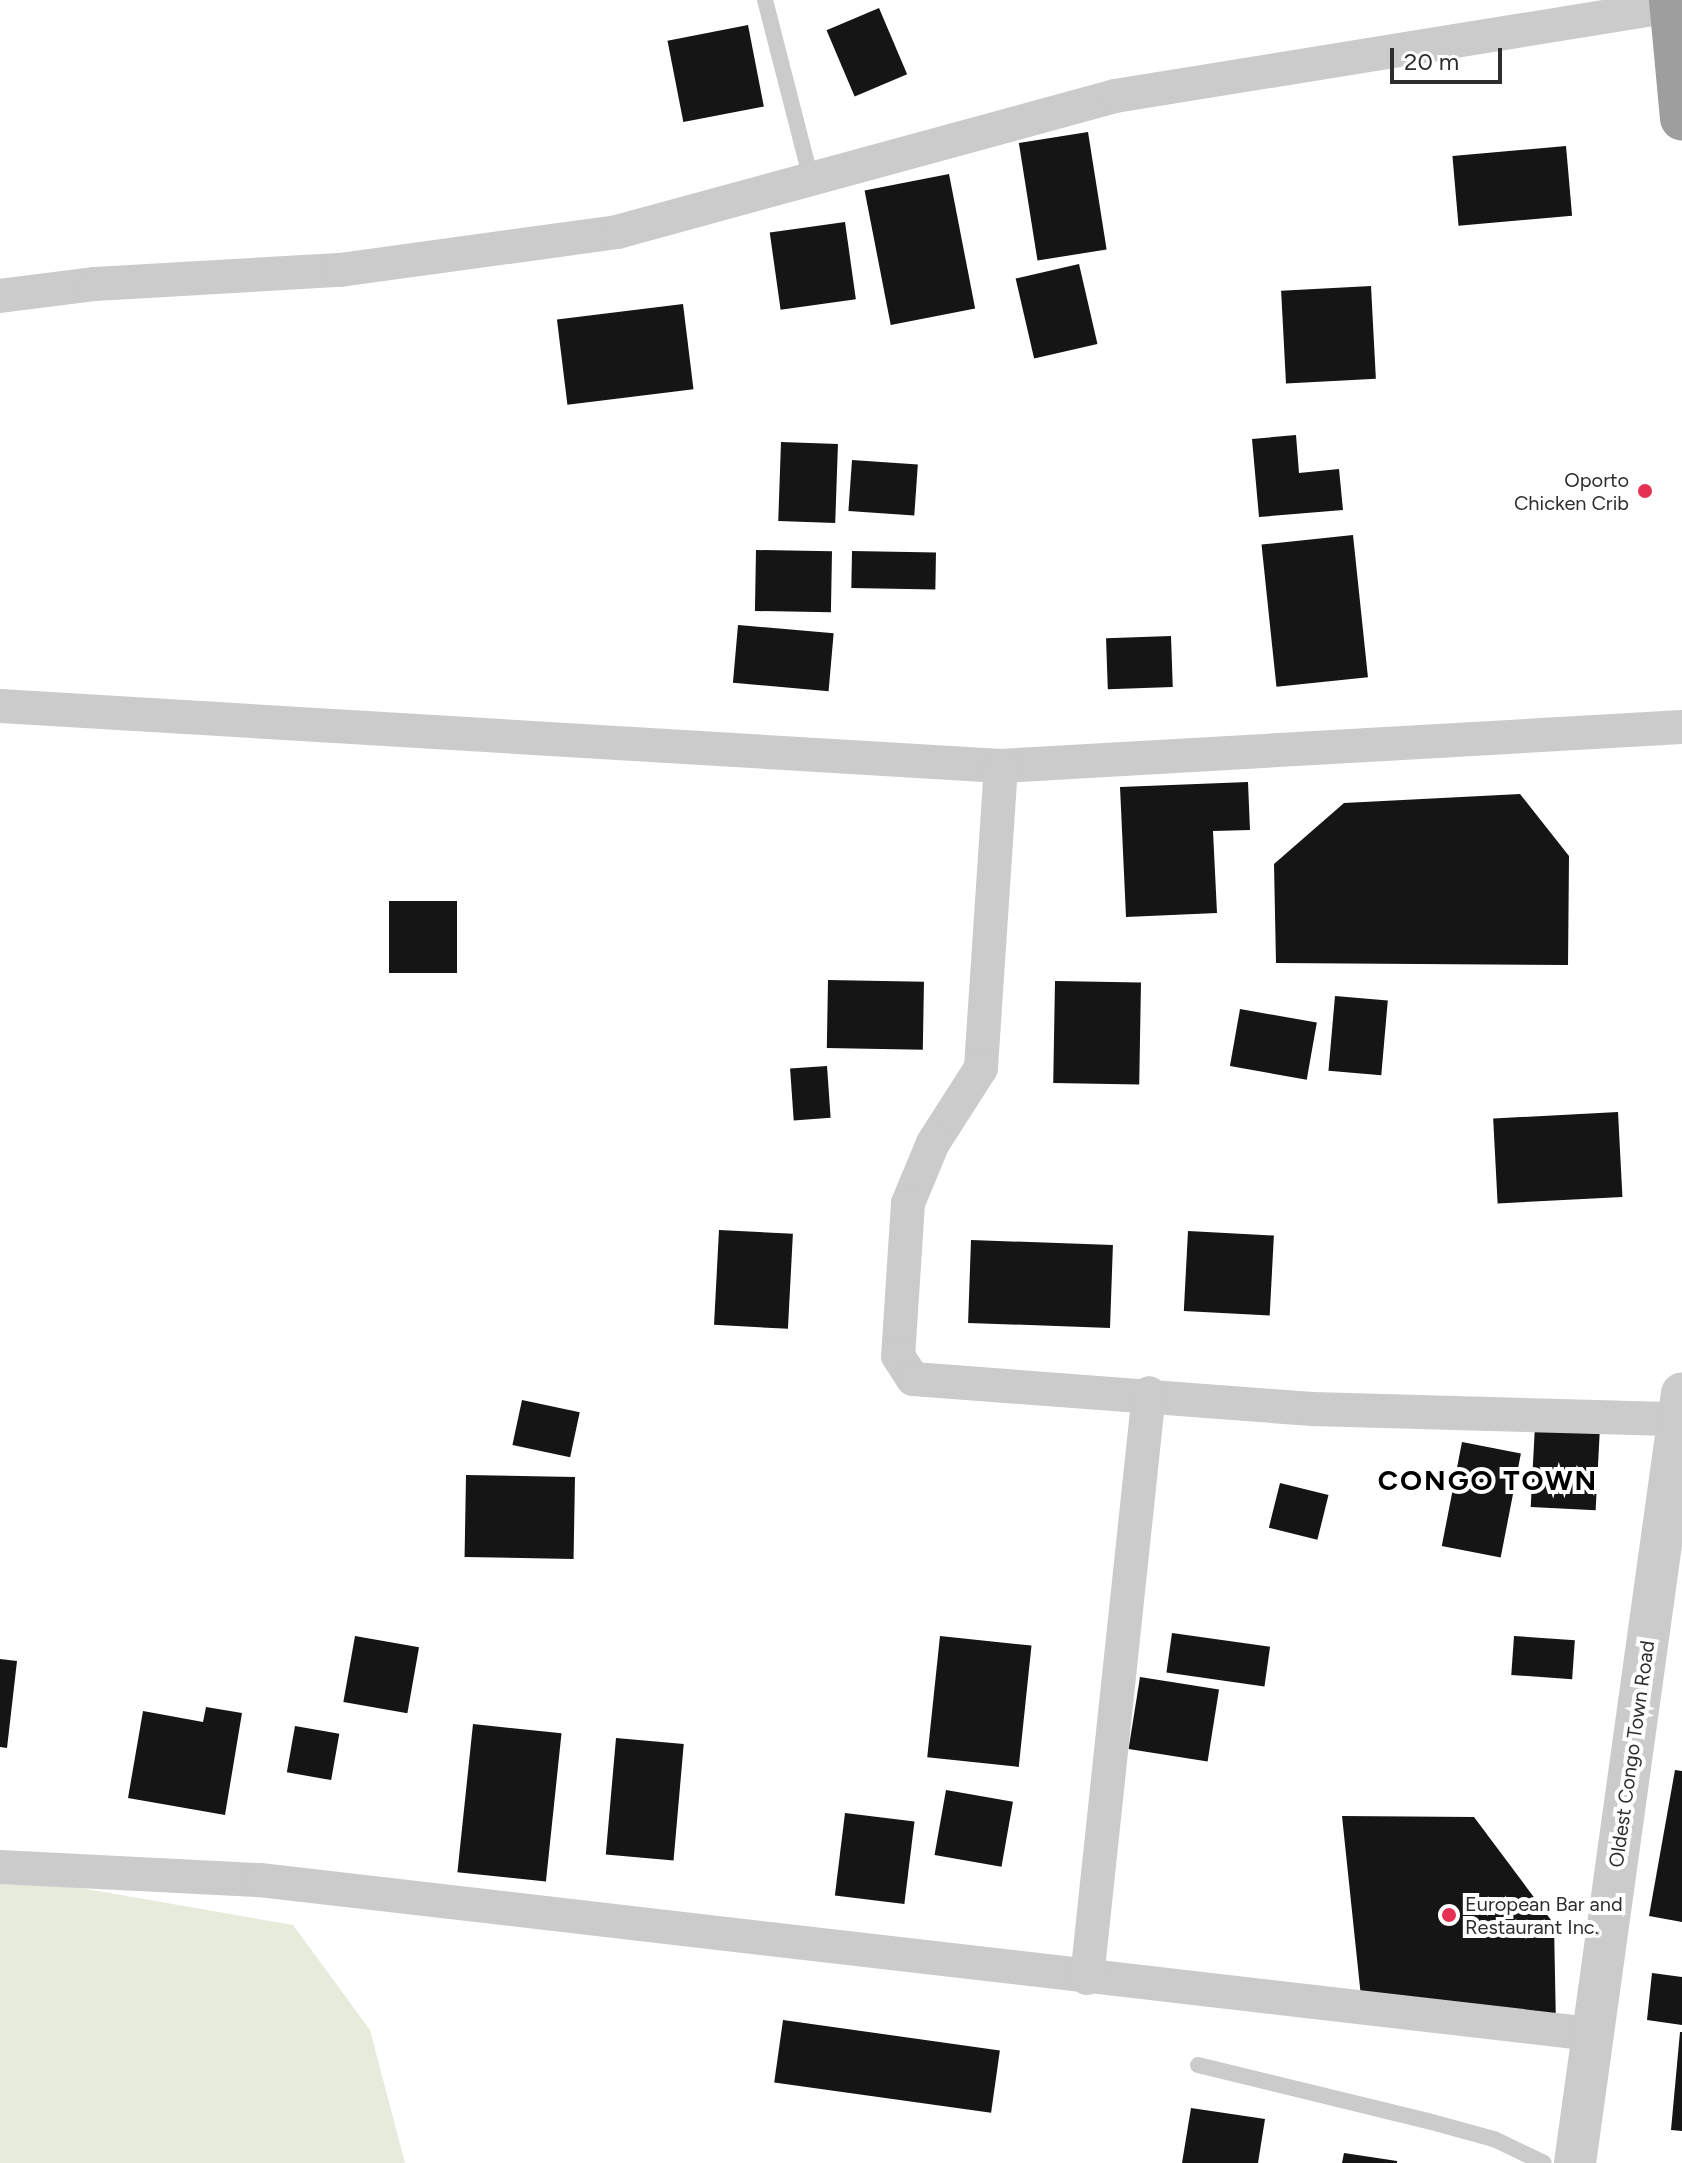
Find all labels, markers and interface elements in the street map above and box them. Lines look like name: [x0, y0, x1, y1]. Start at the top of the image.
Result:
scale bar: [1394, 32, 1506, 82]
text: 20 m: [1404, 47, 1459, 76]
place label: Oporto Chicken Crib: [1514, 468, 1629, 515]
marker: Oporto Chicken Crib: [1636, 482, 1654, 500]
district label: CONGO TOWN: [1378, 1463, 1598, 1497]
street label: Oldest Congo Town Road: [1604, 1639, 1660, 1869]
place label: European Bar and Restaurant Inc.: [1465, 1892, 1623, 1939]
marker: European Bar and Restaurant Inc.: [1440, 1906, 1458, 1924]

